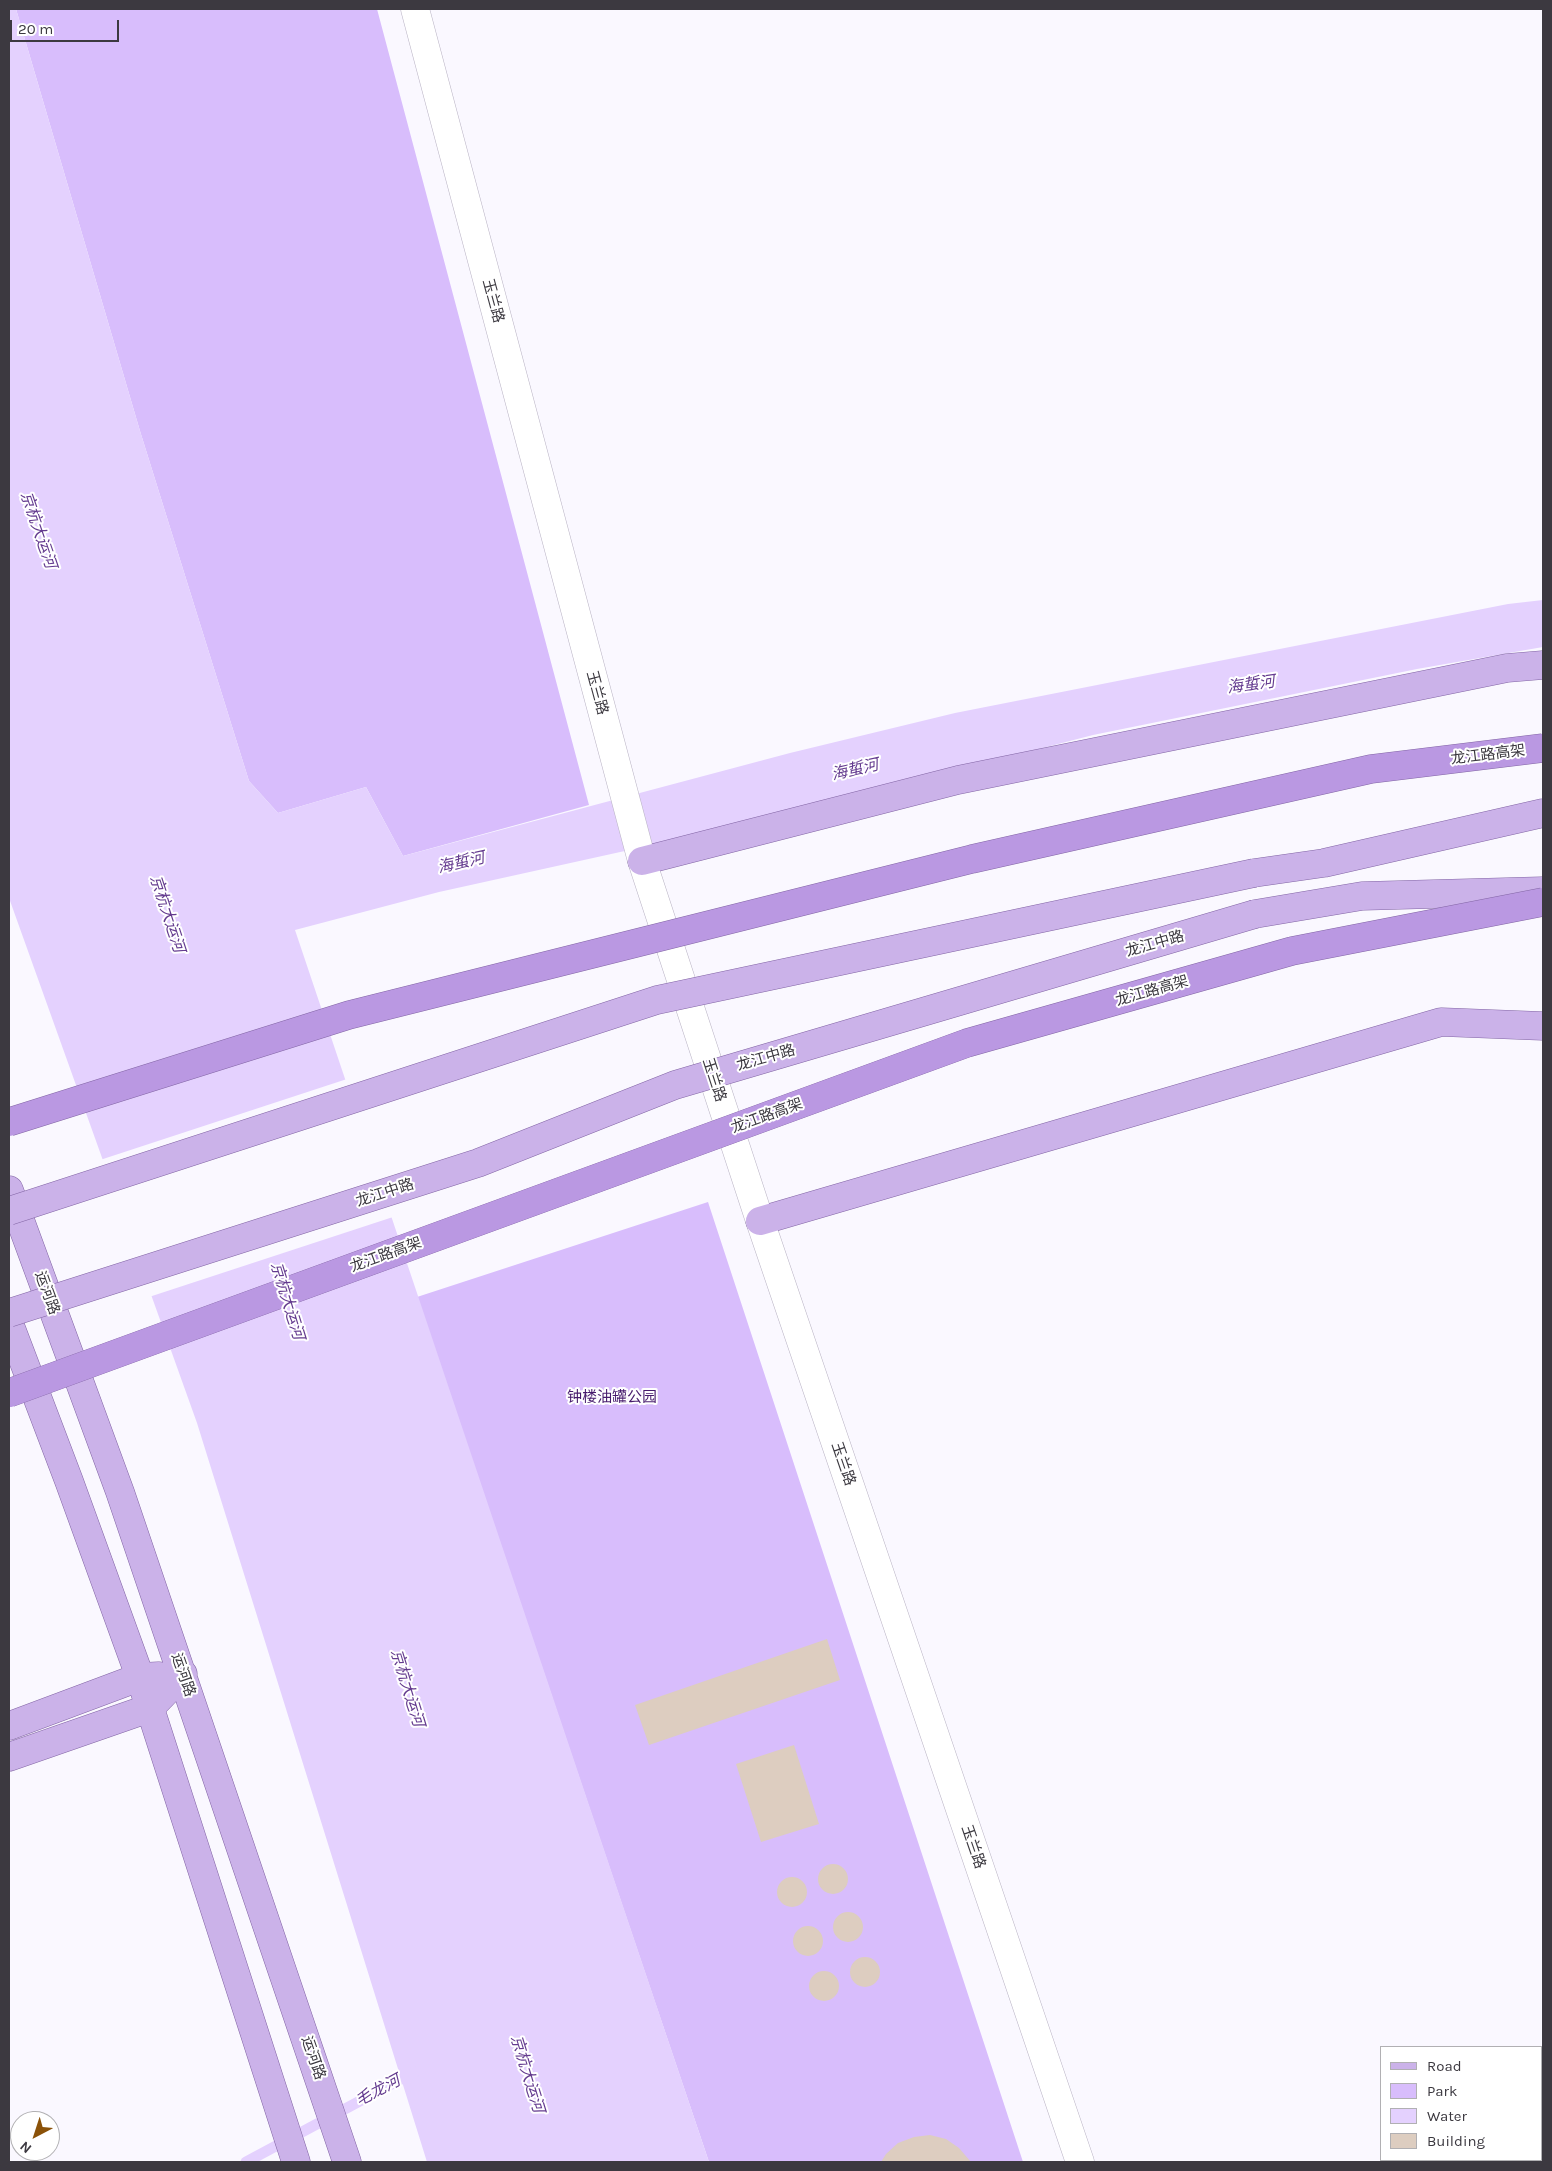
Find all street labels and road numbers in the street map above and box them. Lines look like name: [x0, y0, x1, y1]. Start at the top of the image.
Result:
street label: 玉兰路: [478, 277, 508, 325]
street label: 玉兰路: [582, 669, 612, 717]
street label: 龙江路高架: [1450, 741, 1526, 769]
street label: 龙江中路: [1124, 927, 1186, 961]
street label: 龙江路高架: [1113, 972, 1191, 1010]
street label: 龙江中路: [735, 1041, 797, 1075]
street label: 玉兰路: [698, 1056, 730, 1104]
street label: 龙江路高架: [729, 1095, 805, 1137]
street label: 龙江中路: [354, 1175, 416, 1211]
street label: 龙江路高架: [348, 1234, 424, 1276]
street label: 运河路: [31, 1269, 63, 1317]
street label: 玉兰路: [827, 1440, 859, 1488]
street label: 运河路: [167, 1651, 199, 1699]
street label: 玉兰路: [957, 1823, 989, 1871]
street label: 运河路: [297, 2034, 329, 2082]

